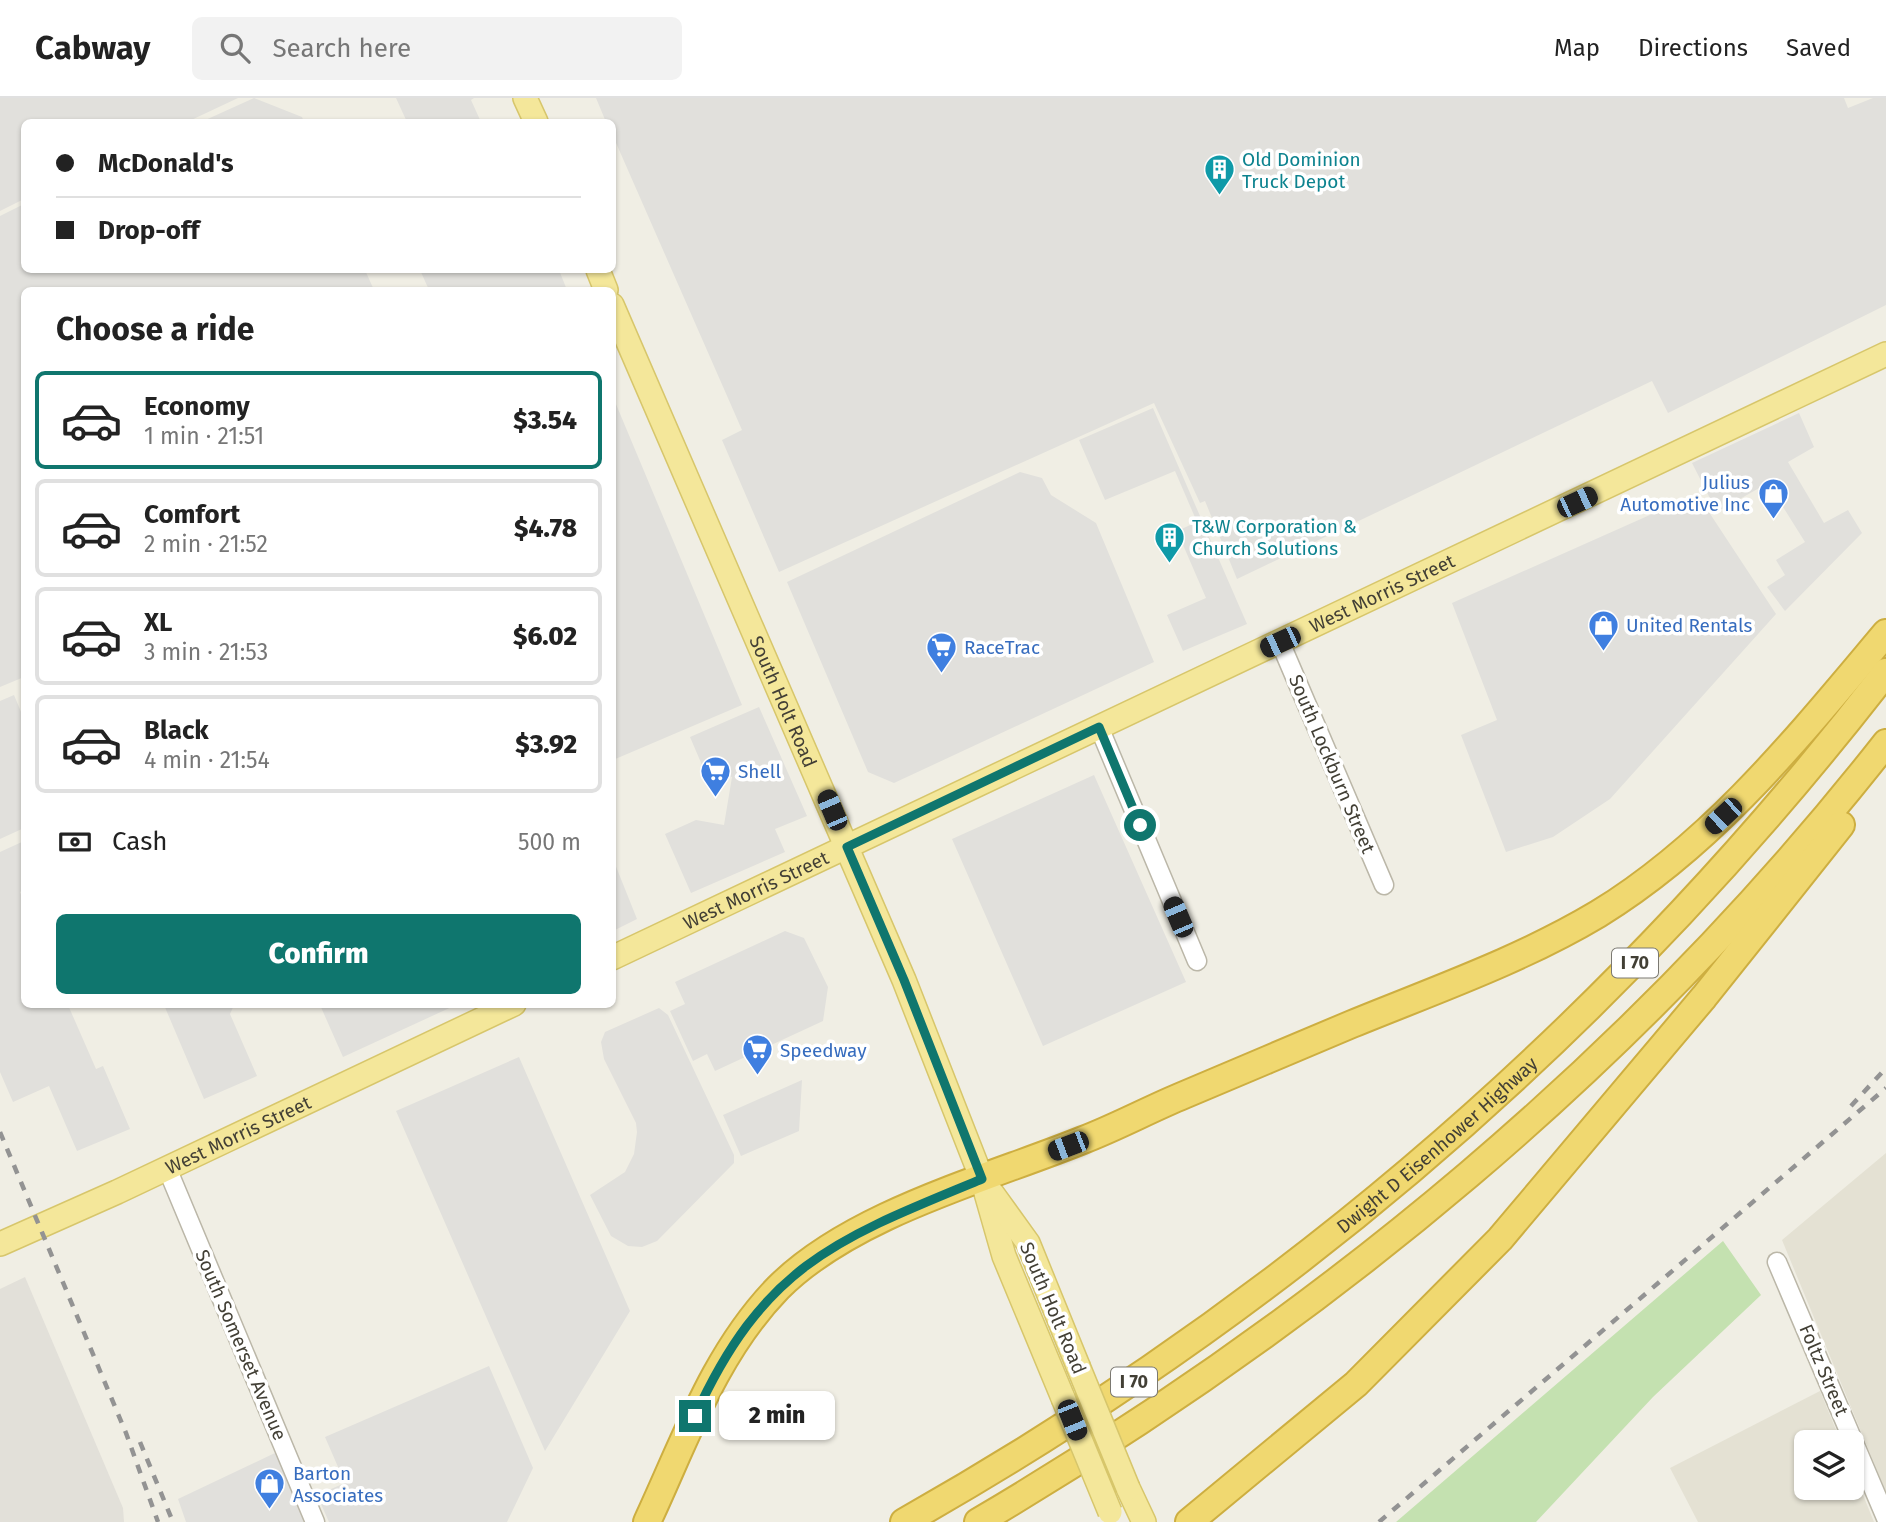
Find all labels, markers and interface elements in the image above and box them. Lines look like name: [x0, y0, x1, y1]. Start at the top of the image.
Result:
search box: [192, 17, 682, 80]
text: Cabway: [35, 28, 150, 68]
icon: search: [216, 29, 254, 67]
text: Search here: [272, 33, 411, 64]
text: Map: [1554, 34, 1600, 62]
text: Directions: [1638, 34, 1748, 62]
text: Saved: [1786, 34, 1851, 62]
text: McDonald's: [98, 148, 234, 179]
place label: Old Dominion Truck Depot: [1242, 148, 1361, 193]
building icon: Old Dominion Truck Depot: [1202, 153, 1236, 197]
text: Drop-off: [98, 215, 200, 246]
text: Choose a ride: [56, 310, 254, 348]
icon: car: [60, 389, 123, 452]
text: Economy: [144, 391, 250, 422]
text: $3.54: [513, 405, 577, 436]
text: 1 min · 21:51: [144, 422, 264, 450]
place label: Julius Automotive Inc: [1620, 471, 1750, 516]
shop icon: Julius Automotive Inc: [1756, 476, 1790, 520]
car: [1554, 484, 1601, 520]
icon: car: [60, 497, 123, 560]
text: Comfort: [144, 499, 240, 530]
text: $4.78: [514, 513, 577, 544]
place label: T&W Corporation & Church Solutions: [1192, 515, 1357, 560]
building icon: T&W Corporation & Church Solutions: [1152, 520, 1186, 564]
text: 2 min · 21:52: [144, 530, 268, 558]
street label: West Morris Street: [1306, 549, 1458, 637]
icon: car: [60, 605, 123, 668]
text: XL: [144, 607, 172, 638]
shop icon: United Rentals: [1586, 608, 1620, 652]
place label: United Rentals: [1626, 614, 1753, 637]
text: $6.02: [513, 621, 577, 652]
car: [1257, 624, 1304, 660]
supermarket icon: RaceTrac: [924, 630, 958, 674]
street label: South Holt Road: [745, 632, 822, 771]
place label: RaceTrac: [964, 636, 1040, 659]
text: 3 min · 21:53: [144, 638, 268, 666]
street label: South Lockburn Street: [1284, 671, 1380, 857]
icon: car: [60, 713, 123, 776]
text: Black: [144, 715, 209, 746]
text: $3.92: [515, 729, 577, 760]
text: 4 min · 21:54: [144, 746, 270, 774]
supermarket icon: Shell: [698, 754, 732, 798]
place label: Shell: [738, 760, 781, 783]
car: [815, 787, 850, 833]
car: [1701, 794, 1746, 838]
route start: [1124, 809, 1156, 841]
icon: cash: [56, 823, 94, 861]
text: Cash: [112, 826, 168, 857]
text: 500 m: [518, 828, 581, 856]
street label: West Morris Street: [679, 846, 832, 934]
car: [1161, 894, 1196, 940]
button: Confirm: [56, 914, 581, 994]
road number: I 70: [1612, 948, 1658, 978]
supermarket icon: Speedway: [740, 1033, 774, 1077]
place label: Speedway: [780, 1039, 867, 1062]
street label: Dwight D Eisenhower Highway: [1332, 1051, 1542, 1238]
street label: West Morris Street: [162, 1090, 315, 1179]
car: [1045, 1129, 1092, 1163]
street label: South Holt Road: [1015, 1239, 1091, 1377]
street label: South Somerset Avenue: [190, 1246, 292, 1444]
street label: Foltz Street: [1794, 1321, 1854, 1419]
road number: I 70: [1111, 1367, 1157, 1396]
callout: 2 min: [720, 1392, 835, 1440]
car: [1055, 1397, 1090, 1443]
route end: [679, 1400, 711, 1432]
text: 2 min: [749, 1401, 805, 1429]
map controls: [1794, 1430, 1864, 1500]
button: layers: [1794, 1430, 1864, 1500]
place label: Barton Associates: [293, 1462, 383, 1507]
shop icon: Barton Associates: [253, 1467, 287, 1511]

